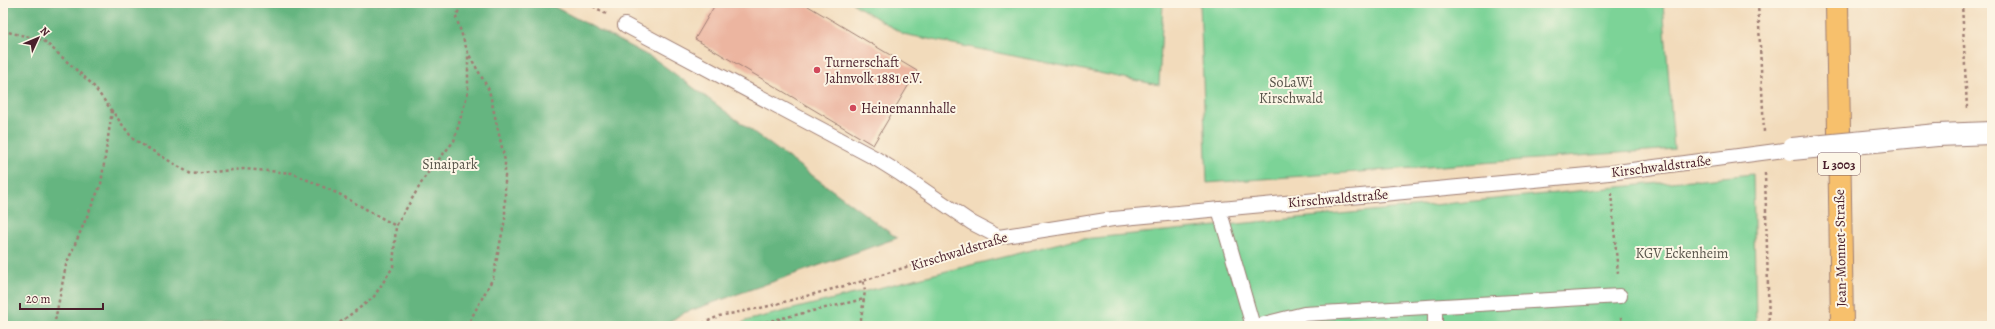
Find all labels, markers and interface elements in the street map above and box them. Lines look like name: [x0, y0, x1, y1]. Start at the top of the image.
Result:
north arrow: [18, 18, 58, 58]
text: N: [37, 23, 53, 39]
place label: Turnerschaft Jahnvolk 1881 e.V.: [825, 53, 923, 88]
marker: Turnerschaft Jahnvolk 1881 e.V.: [812, 65, 822, 75]
park label: SoLaWi Kirschwald: [1259, 73, 1323, 108]
place label: Heinemannhalle: [861, 99, 956, 118]
marker: Heinemannhalle: [848, 103, 858, 113]
street label: Kirschwaldstraße: [1610, 151, 1712, 182]
road number: L 3003: [1818, 153, 1860, 175]
park label: Sinaipark: [422, 155, 478, 174]
street label: Kirschwaldstraße: [1287, 185, 1389, 212]
street label: Jean-Monnet-Straße: [1830, 189, 1851, 307]
street label: Kirschwaldstraße: [908, 228, 1010, 275]
park label: KGV Eckenheim: [1635, 244, 1729, 263]
scale bar: [20, 285, 103, 311]
text: 20 m: [26, 291, 50, 307]

